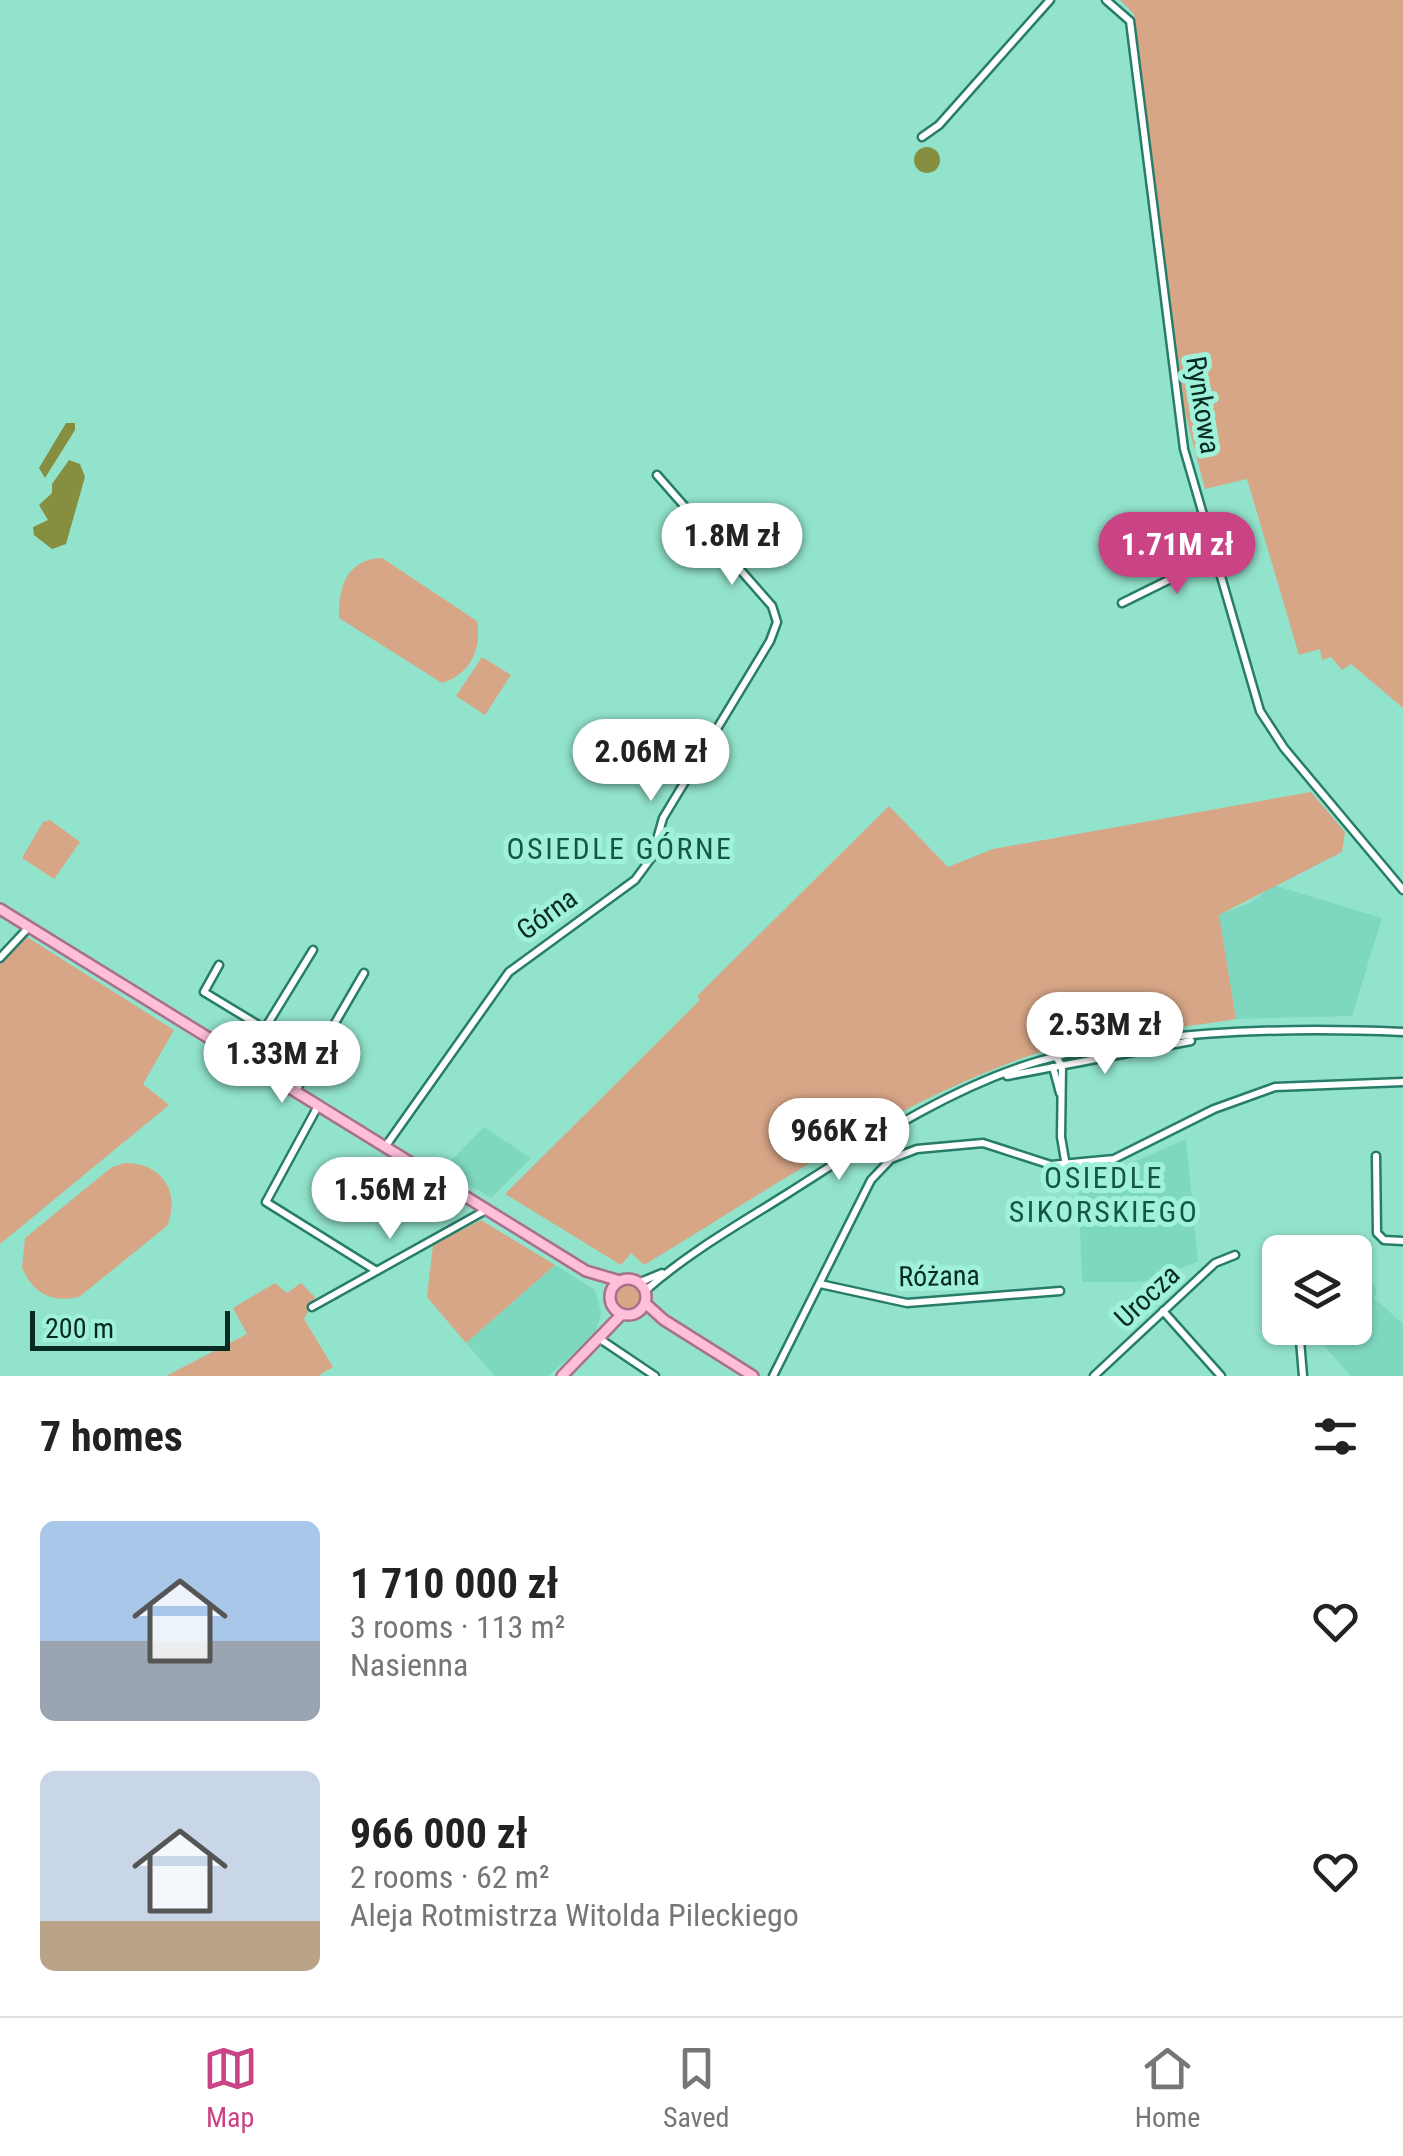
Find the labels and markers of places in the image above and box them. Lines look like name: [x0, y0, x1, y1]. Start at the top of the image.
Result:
pin: 1.8M zł: [640, 503, 824, 588]
pin: 1.71M zł: [1074, 512, 1280, 597]
pin: 2.06M zł: [548, 719, 754, 804]
pin: 2.53M zł: [1002, 992, 1208, 1077]
pin: 1.33M zł: [179, 1021, 385, 1106]
pin: 966K zł: [747, 1098, 931, 1183]
pin: 1.56M zł: [287, 1157, 493, 1242]

